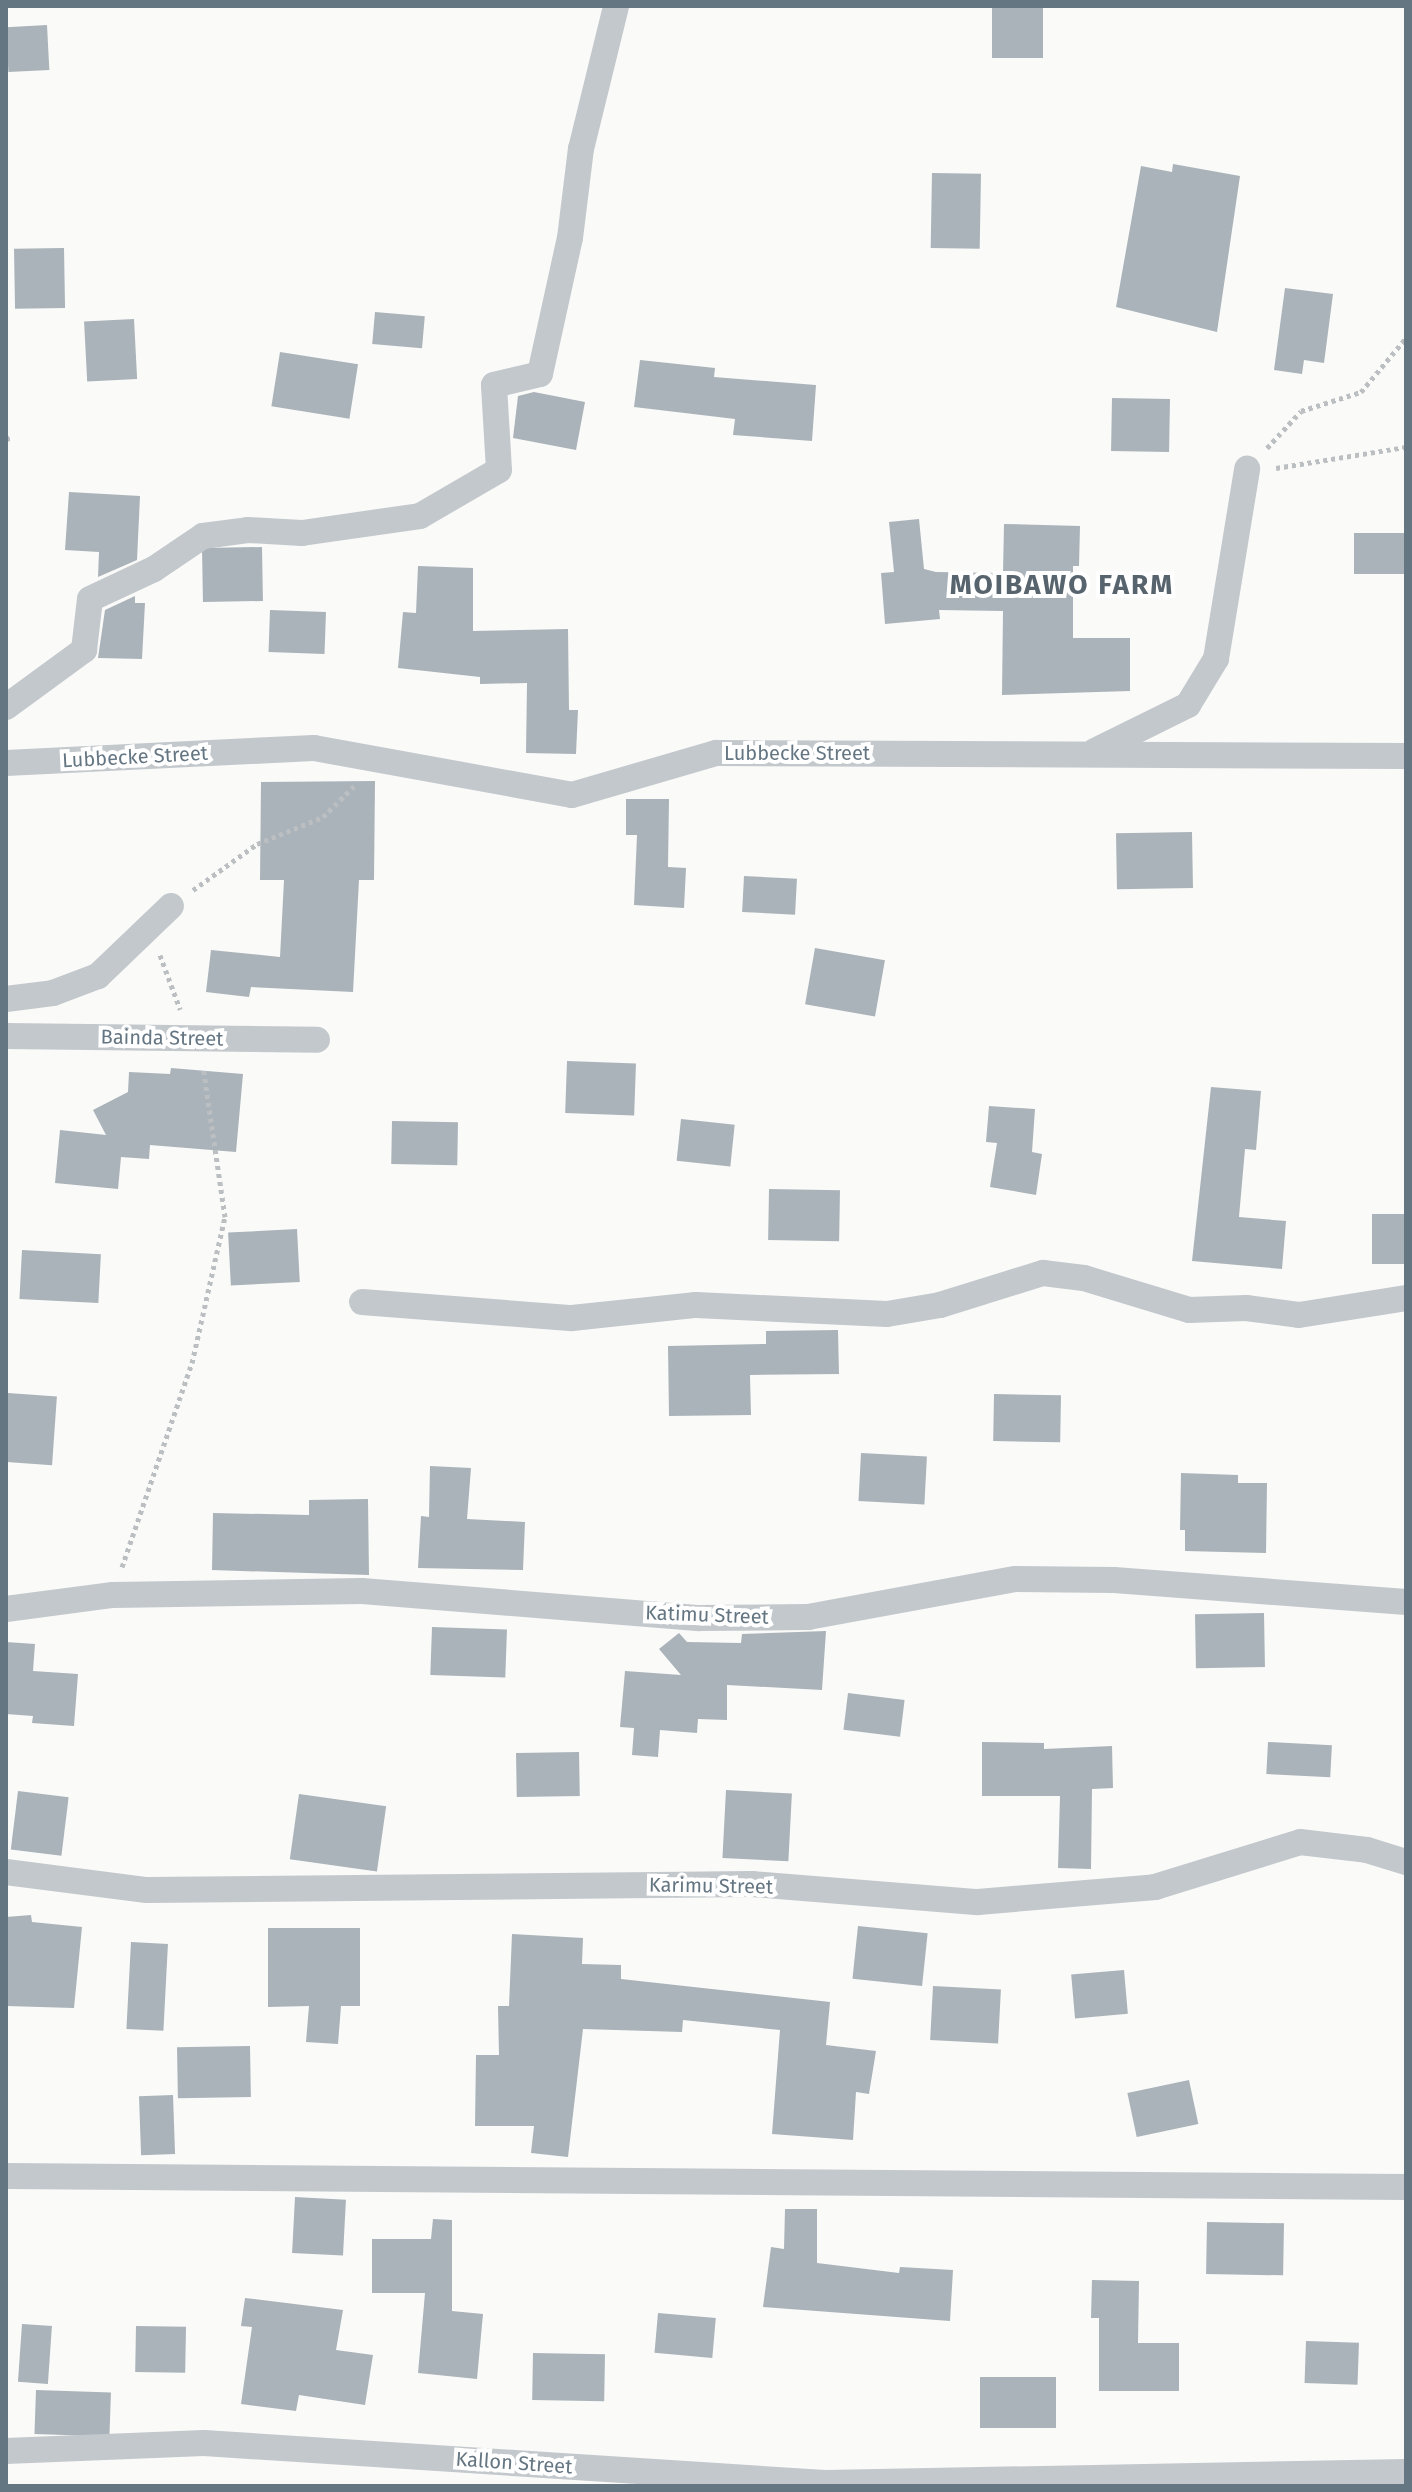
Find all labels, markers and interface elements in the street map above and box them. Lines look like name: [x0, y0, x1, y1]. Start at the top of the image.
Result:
district label: MOIBAWO FARM: [950, 568, 1174, 602]
street label: Lubbecke Street: [61, 741, 209, 773]
street label: Lubbecke Street: [724, 741, 870, 765]
street label: Bainda Street: [100, 1025, 224, 1051]
street label: Katimu Street: [645, 1601, 769, 1629]
street label: Karimu Street: [649, 1873, 773, 1899]
street label: Kallon Street: [455, 2447, 573, 2479]

